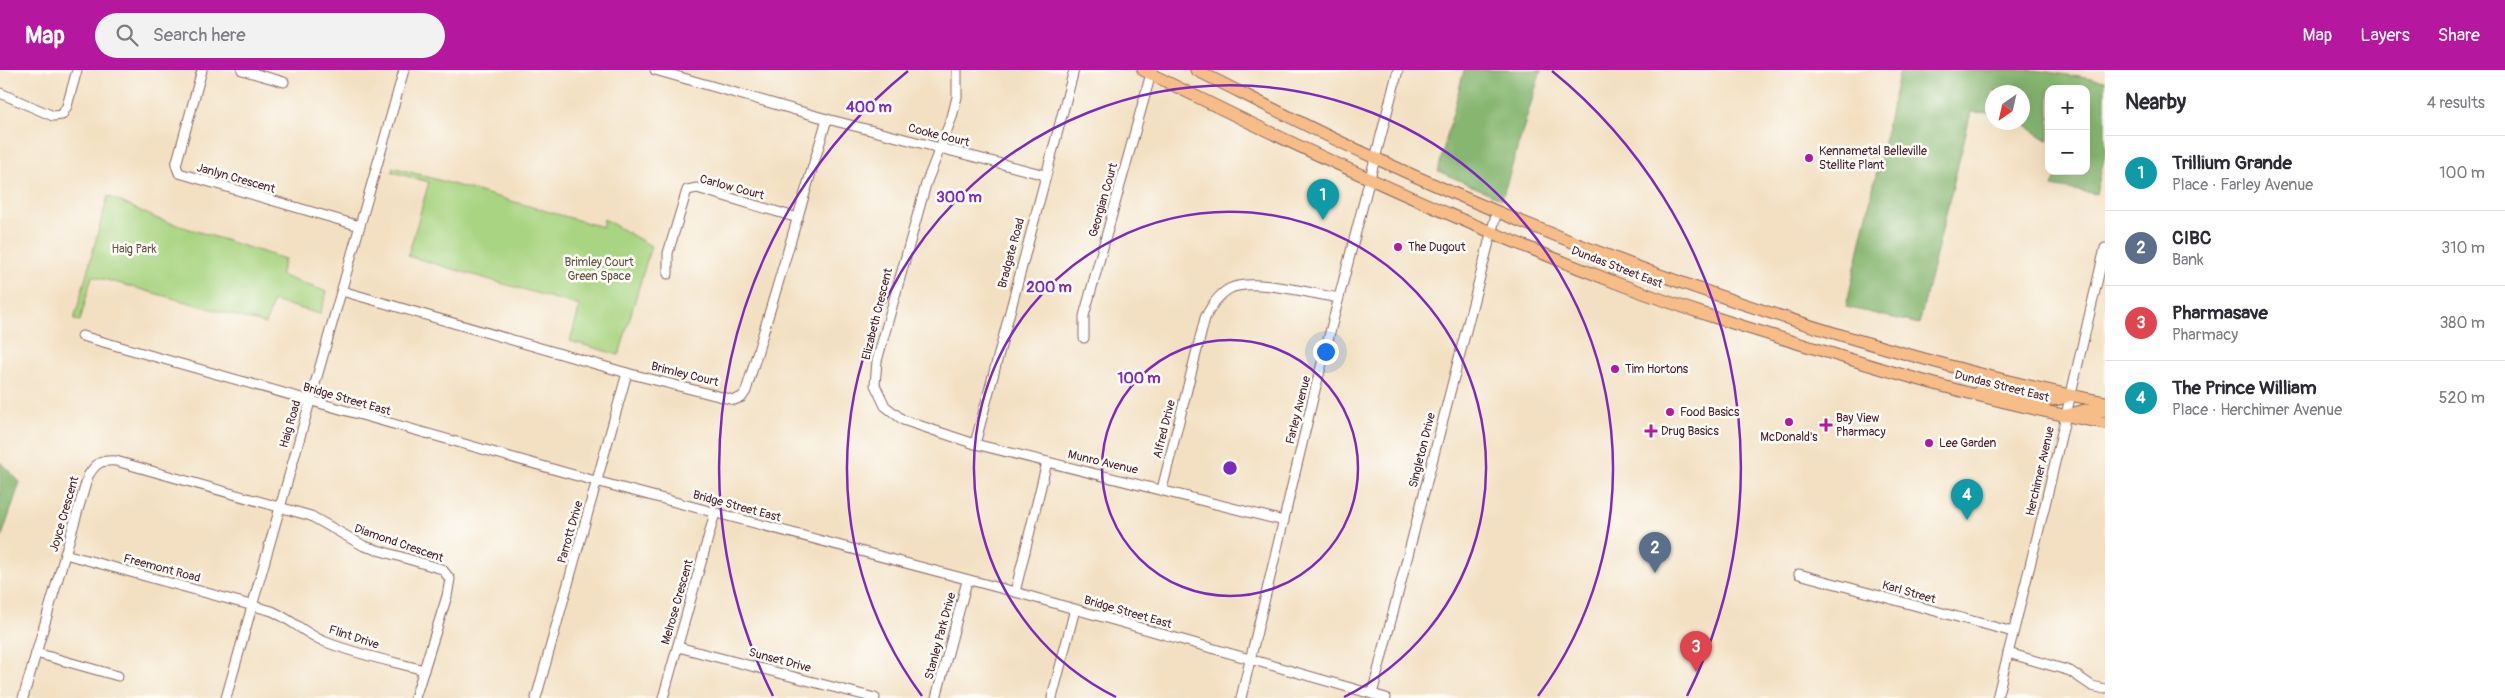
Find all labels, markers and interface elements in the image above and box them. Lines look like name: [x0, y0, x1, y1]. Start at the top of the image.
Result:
search box: [95, 13, 445, 58]
text: Map: [25, 21, 65, 50]
icon: search: [113, 21, 141, 49]
text: Search here: [153, 23, 246, 47]
text: Map: [2303, 24, 2332, 47]
text: Layers: [2360, 24, 2410, 47]
text: Share: [2438, 24, 2480, 47]
north arrow: [1985, 85, 2030, 130]
map controls: [2045, 85, 2090, 175]
button: +: [2045, 85, 2090, 130]
text: Nearby: [2125, 89, 2186, 116]
text: 4 results: [2427, 93, 2485, 113]
text: 400 m: [846, 98, 892, 117]
street label: Cooke Court: [907, 121, 971, 150]
button: −: [2045, 130, 2090, 175]
place label: Kennametal Belleville Stellite Plant: [1819, 144, 1927, 173]
text: Trillium Grande: [2172, 151, 2292, 175]
marker: Kennametal Belleville Stellite Plant: [1803, 152, 1815, 164]
street label: Janlyn Crescent: [195, 160, 277, 197]
street label: Georgian Court: [1086, 161, 1121, 239]
text: 1: [2138, 163, 2144, 183]
text: 100 m: [2439, 163, 2485, 183]
street label: Carlow Court: [698, 172, 766, 203]
text: Place · Farley Avenue: [2172, 175, 2313, 195]
pin: 1: [1307, 179, 1339, 220]
text: 300 m: [936, 188, 982, 207]
street label: Bradgate Road: [995, 216, 1028, 290]
text: CIBC: [2172, 226, 2212, 250]
text: 2: [2137, 238, 2145, 258]
text: 310 m: [2441, 238, 2485, 258]
place label: The Dugout: [1408, 240, 1466, 255]
marker: The Dugout: [1392, 241, 1404, 253]
park label: Haig Park: [112, 242, 156, 257]
street label: Dundas Street East: [1569, 243, 1665, 292]
text: Bank: [2172, 250, 2204, 270]
park label: Brimley Court Green Space: [564, 255, 634, 284]
street label: Elizabeth Crescent: [859, 267, 896, 362]
text: 200 m: [1026, 278, 1072, 297]
text: Pharmasave: [2172, 301, 2268, 325]
text: 3: [2137, 313, 2145, 333]
text: 380 m: [2439, 313, 2485, 333]
text: Pharmacy: [2172, 325, 2238, 345]
your location: [1313, 339, 1339, 365]
street label: Brimley Court: [650, 359, 720, 390]
place label: Tim Hortons: [1625, 362, 1689, 377]
marker: Tim Hortons: [1609, 363, 1621, 375]
street label: Dundas Street East: [1953, 368, 2051, 405]
text: 100 m: [1118, 369, 1160, 388]
street label: Farley Avenue: [1283, 374, 1314, 446]
text: The Prince William: [2172, 376, 2317, 400]
street label: Bridge Street East: [301, 380, 393, 419]
text: 4: [2136, 388, 2146, 408]
text: 520 m: [2439, 388, 2485, 408]
street label: Alfred Drive: [1150, 398, 1179, 460]
street label: Haig Road: [277, 399, 304, 450]
text: Place · Herchimer Avenue: [2172, 400, 2342, 420]
place label: Food Basics: [1680, 405, 1740, 420]
marker: Food Basics: [1664, 406, 1676, 418]
street label: Singleton Drive: [1406, 411, 1439, 489]
place label: Bay View Pharmacy: [1836, 411, 1886, 440]
marker: McDonald's: [1783, 416, 1795, 428]
marker: Bay View Pharmacy: [1820, 419, 1832, 431]
place label: Drug Basics: [1661, 424, 1719, 439]
marker: Drug Basics: [1645, 425, 1657, 437]
street label: Herchimer Avenue: [2023, 425, 2058, 517]
place label: McDonald's: [1760, 430, 1818, 445]
place label: Lee Garden: [1939, 436, 1996, 451]
marker: Lee Garden: [1923, 437, 1935, 449]
street label: Munro Avenue: [1066, 447, 1139, 478]
centre of rings: [1221, 459, 1239, 477]
street label: Joyce Crescent: [47, 474, 82, 554]
pin: 4: [1951, 479, 1983, 520]
street label: Bridge Street East: [691, 487, 783, 526]
street label: Parrott Drive: [554, 499, 587, 565]
street label: Diamond Crescent: [352, 521, 446, 566]
pin: 2: [1639, 532, 1671, 573]
street label: Freemont Road: [122, 551, 202, 586]
street label: Melrose Crescent: [658, 558, 697, 646]
street label: Karl Street: [1880, 578, 1938, 607]
street label: Stanley Park Drive: [922, 591, 959, 681]
street label: Bridge Street East: [1082, 593, 1174, 632]
street label: Flint Drive: [327, 622, 381, 653]
pin: 3: [1680, 631, 1712, 672]
street label: Sunset Drive: [747, 645, 813, 676]

